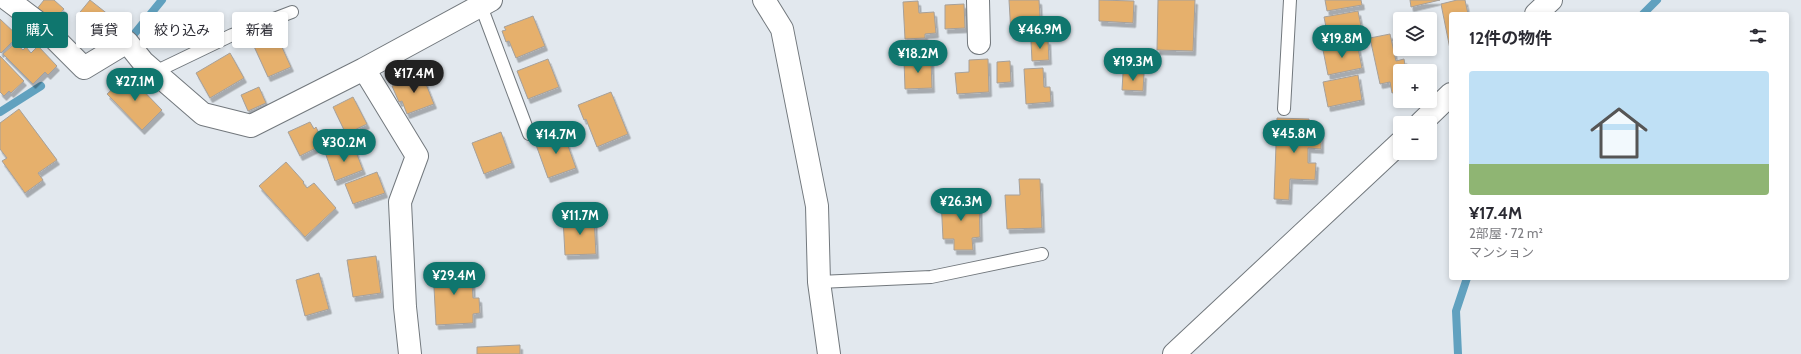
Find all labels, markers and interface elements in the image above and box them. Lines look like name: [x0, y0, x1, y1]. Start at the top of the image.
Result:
chip: 購入: [12, 12, 68, 48]
chip: 賃貸: [76, 12, 132, 48]
chip: 絞り込み: [140, 12, 224, 48]
chip: 新着: [232, 12, 288, 48]
map controls: [1393, 12, 1437, 160]
button: layers: [1393, 12, 1437, 56]
pin: ¥46.9M: [1007, 16, 1073, 50]
text: ¥46.9M: [1018, 21, 1062, 37]
pin: ¥19.8M: [1309, 25, 1375, 59]
icon: filters: [1747, 25, 1769, 47]
text: 12件の物件: [1469, 28, 1552, 48]
text: ¥19.8M: [1321, 30, 1363, 46]
pin: ¥18.2M: [885, 40, 951, 74]
text: ¥18.2M: [897, 45, 939, 61]
pin: ¥19.3M: [1100, 48, 1166, 82]
text: ¥19.3M: [1113, 53, 1153, 69]
pin: ¥17.4M: [381, 60, 447, 94]
button: +: [1393, 64, 1437, 108]
text: ¥17.4M: [394, 65, 434, 81]
pin: ¥27.1M: [102, 68, 168, 102]
text: ¥27.1M: [115, 73, 155, 89]
icon: home: [1583, 97, 1655, 169]
button: −: [1393, 116, 1437, 160]
pin: ¥45.8M: [1261, 120, 1327, 154]
pin: ¥14.7M: [523, 121, 589, 155]
text: ¥45.8M: [1272, 125, 1316, 141]
text: ¥14.7M: [536, 126, 576, 142]
pin: ¥30.2M: [311, 129, 377, 163]
text: ¥30.2M: [322, 134, 366, 150]
pin: ¥26.3M: [928, 188, 994, 222]
text: ¥26.3M: [940, 193, 982, 209]
pin: ¥11.7M: [547, 202, 613, 236]
text: ¥17.4M: [1469, 203, 1522, 223]
text: ¥11.7M: [561, 207, 599, 223]
text: 2部屋 · 72 m²: [1469, 225, 1543, 241]
text: マンション: [1469, 244, 1534, 260]
pin: ¥29.4M: [421, 262, 487, 296]
text: ¥29.4M: [432, 267, 476, 283]

